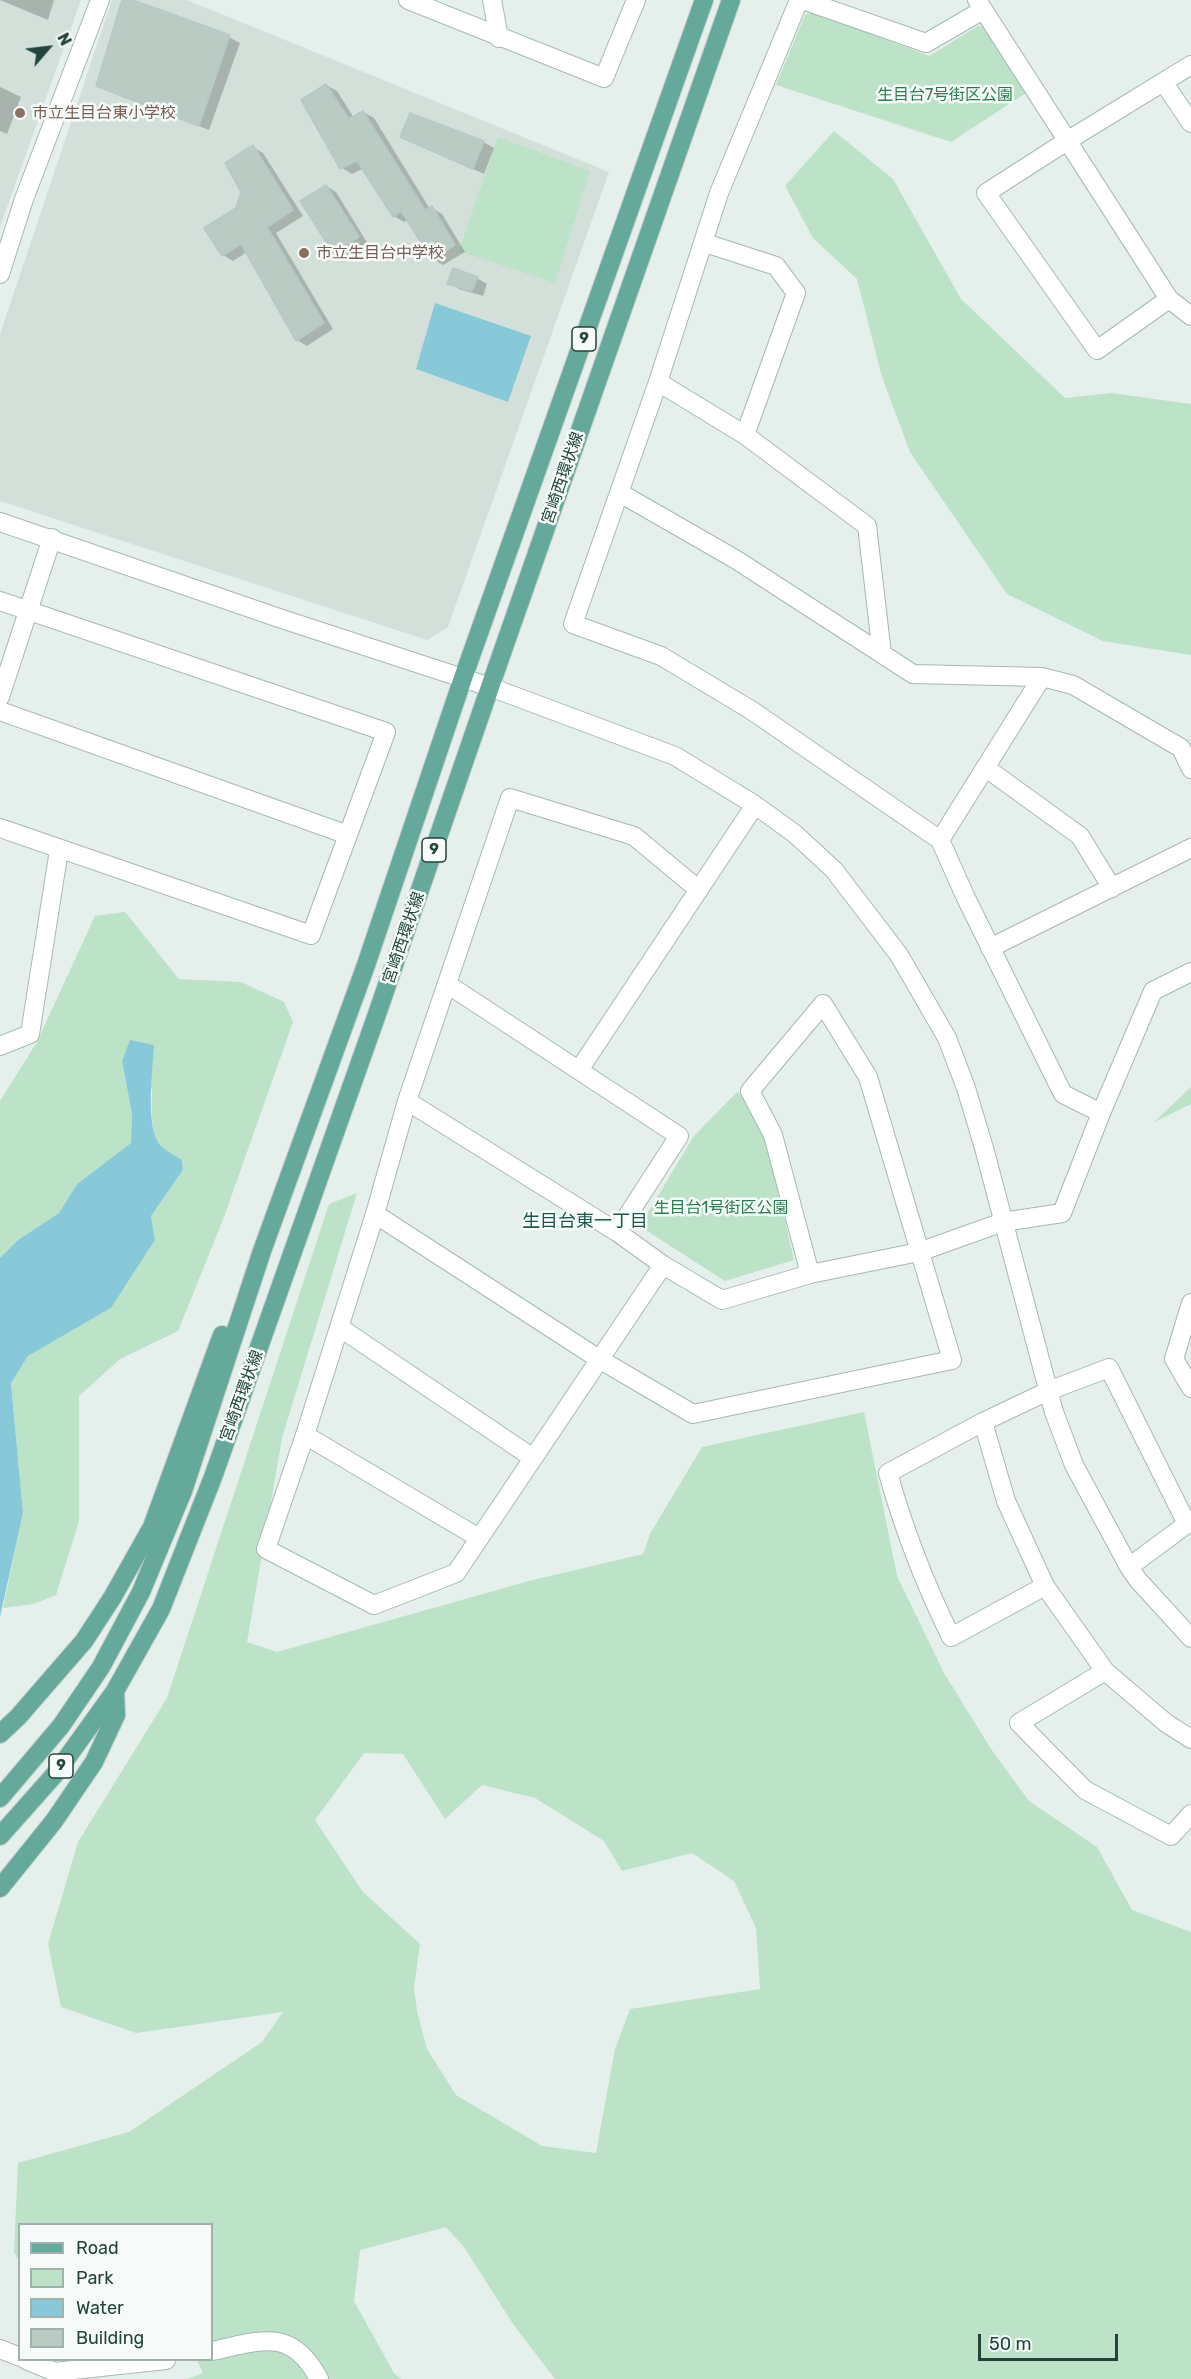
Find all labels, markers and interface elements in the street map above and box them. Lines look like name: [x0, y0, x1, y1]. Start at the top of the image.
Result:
north arrow: [18, 18, 78, 78]
text: N: [53, 30, 75, 49]
park label: 生目台7号街区公園: [877, 85, 1013, 105]
place label: 市立生目台東小学校: [32, 103, 176, 123]
marker: 市立生目台東小学校: [13, 106, 27, 120]
place label: 市立生目台中学校: [316, 243, 444, 263]
marker: 市立生目台中学校: [297, 246, 311, 260]
road number: 9: [572, 327, 596, 351]
street label: 宮崎西環状線: [538, 429, 588, 527]
road number: 9: [422, 838, 446, 862]
street label: 宮崎西環状線: [379, 889, 429, 987]
park label: 生目台1号街区公園: [654, 1198, 788, 1218]
district label: 生目台東一丁目: [522, 1211, 648, 1233]
street label: 宮崎西環状線: [217, 1348, 267, 1444]
road number: 9: [49, 1754, 73, 1778]
legend: [18, 2223, 213, 2361]
text: Road: [76, 2237, 119, 2259]
text: Park: [76, 2267, 113, 2289]
text: Water: [76, 2297, 124, 2319]
scale bar: [981, 2322, 1120, 2360]
text: Building: [76, 2327, 144, 2349]
text: 50 m: [989, 2333, 1032, 2355]

